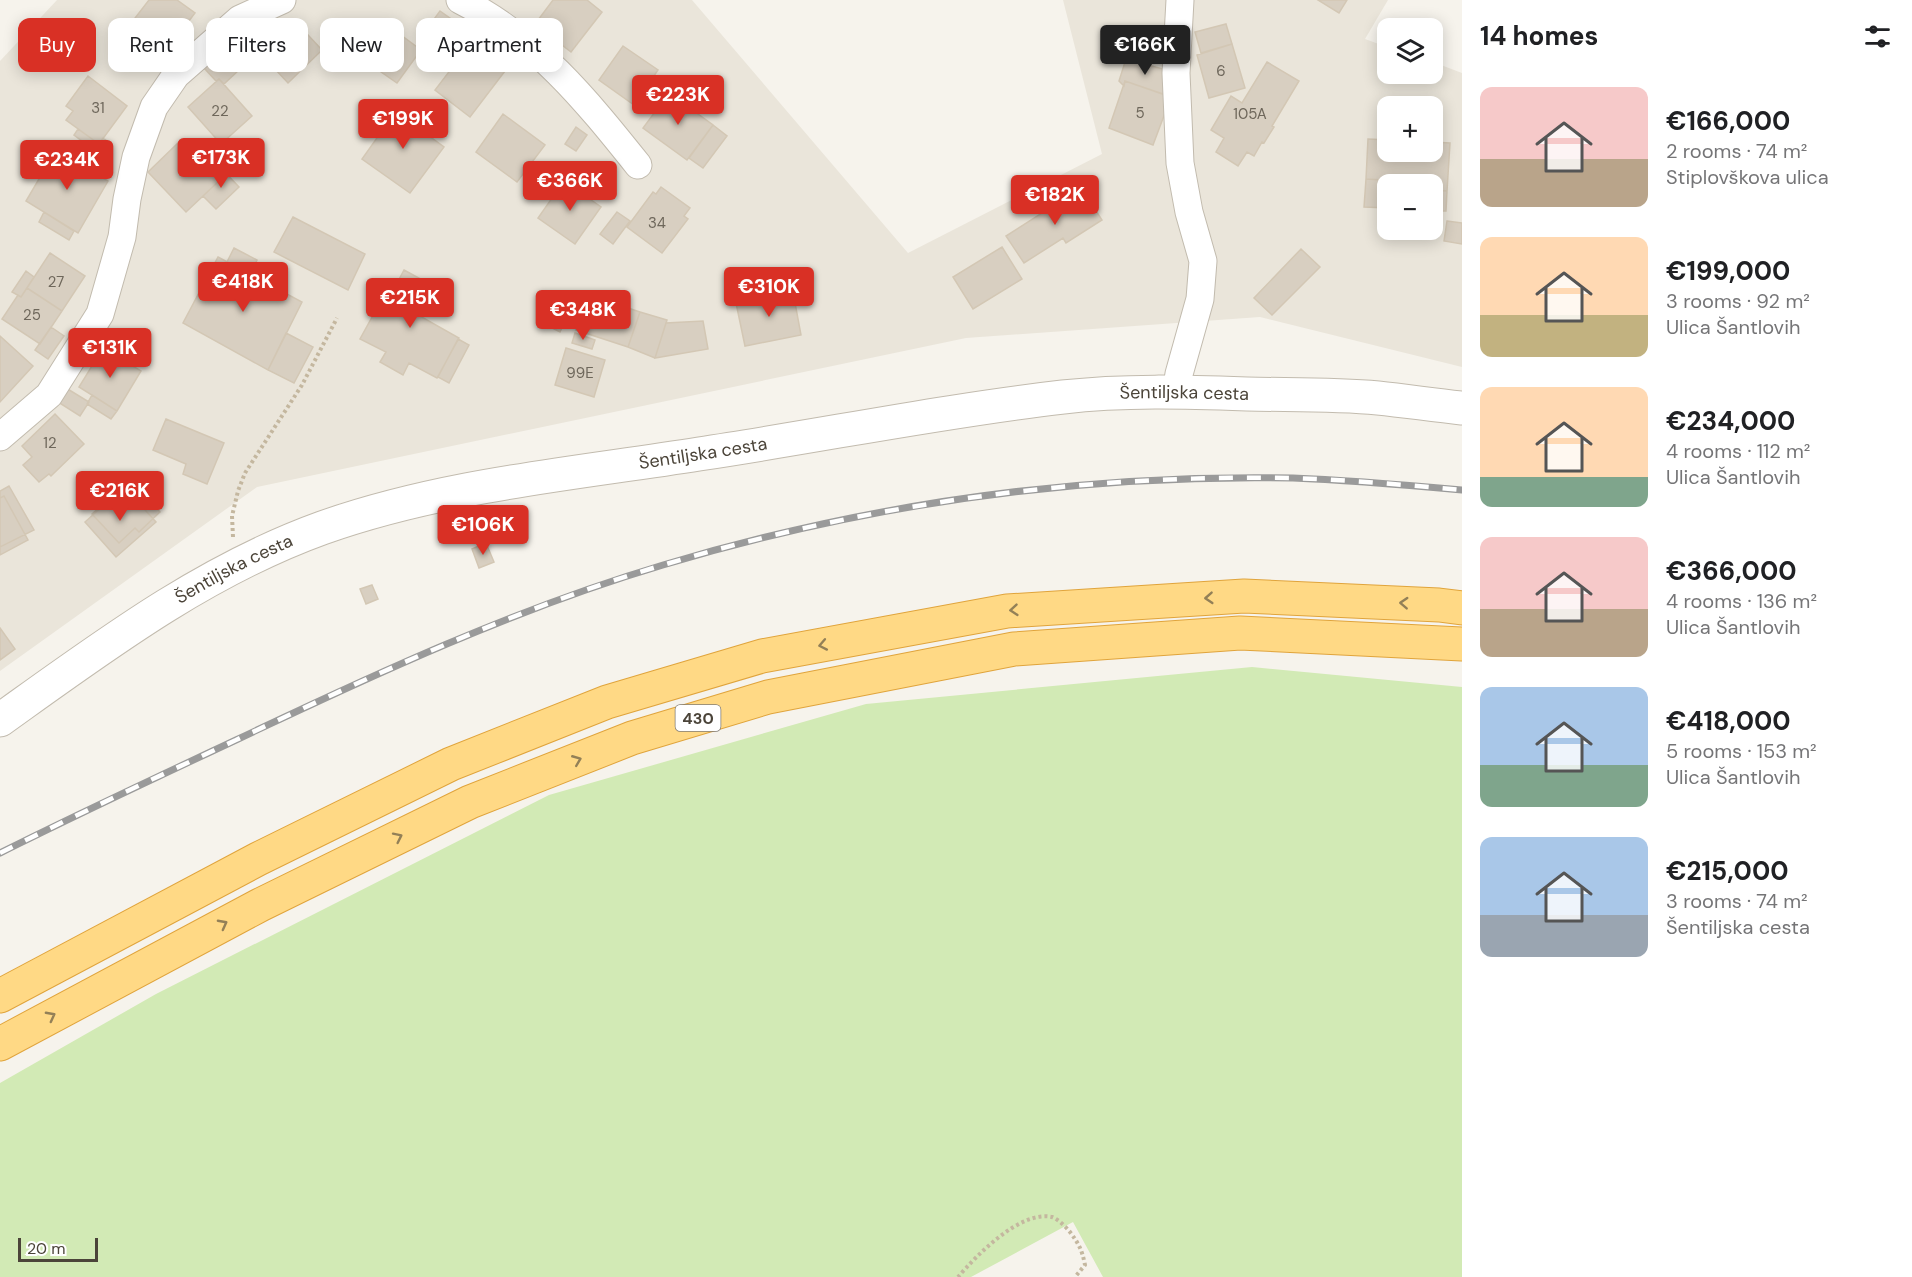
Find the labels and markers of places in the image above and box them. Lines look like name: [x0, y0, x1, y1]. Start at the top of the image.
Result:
pin: €166K: [1103, 25, 1187, 76]
pin: €223K: [636, 75, 720, 126]
pin: €199K: [361, 99, 445, 150]
pin: €173K: [179, 138, 263, 189]
pin: €234K: [25, 140, 109, 191]
pin: €366K: [528, 161, 612, 212]
pin: €182K: [1013, 175, 1097, 226]
pin: €418K: [201, 262, 285, 313]
pin: €310K: [727, 267, 811, 318]
pin: €215K: [368, 278, 452, 329]
pin: €348K: [541, 290, 625, 341]
pin: €131K: [68, 328, 152, 379]
pin: €216K: [78, 471, 162, 522]
pin: €106K: [441, 505, 525, 556]

